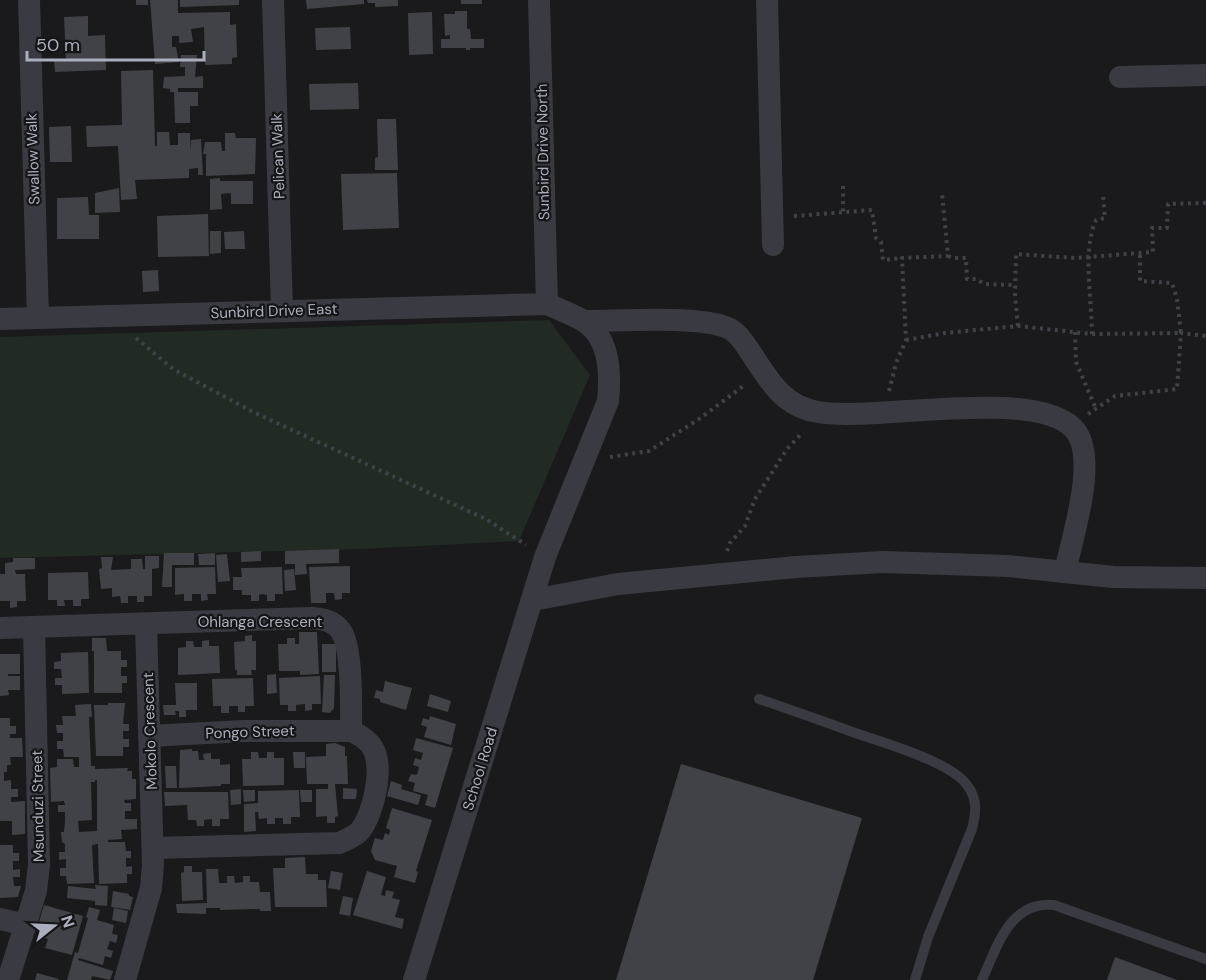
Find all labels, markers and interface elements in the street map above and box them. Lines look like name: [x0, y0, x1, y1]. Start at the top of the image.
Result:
scale bar: [27, 24, 204, 62]
text: 50 m: [36, 33, 80, 57]
street label: Sunbird Drive North: [532, 84, 554, 220]
street label: Swallow Walk: [21, 112, 45, 205]
street label: Pelican Walk: [266, 112, 289, 199]
street label: Sunbird Drive East: [210, 299, 338, 323]
street label: Ohlanga Crescent: [198, 612, 322, 632]
street label: Mokolo Crescent: [138, 672, 162, 790]
street label: Pongo Street: [205, 720, 295, 744]
street label: School Road: [458, 725, 502, 813]
street label: Msunduzi Street: [27, 750, 49, 862]
north arrow: [24, 896, 84, 956]
text: N: [56, 913, 80, 930]

